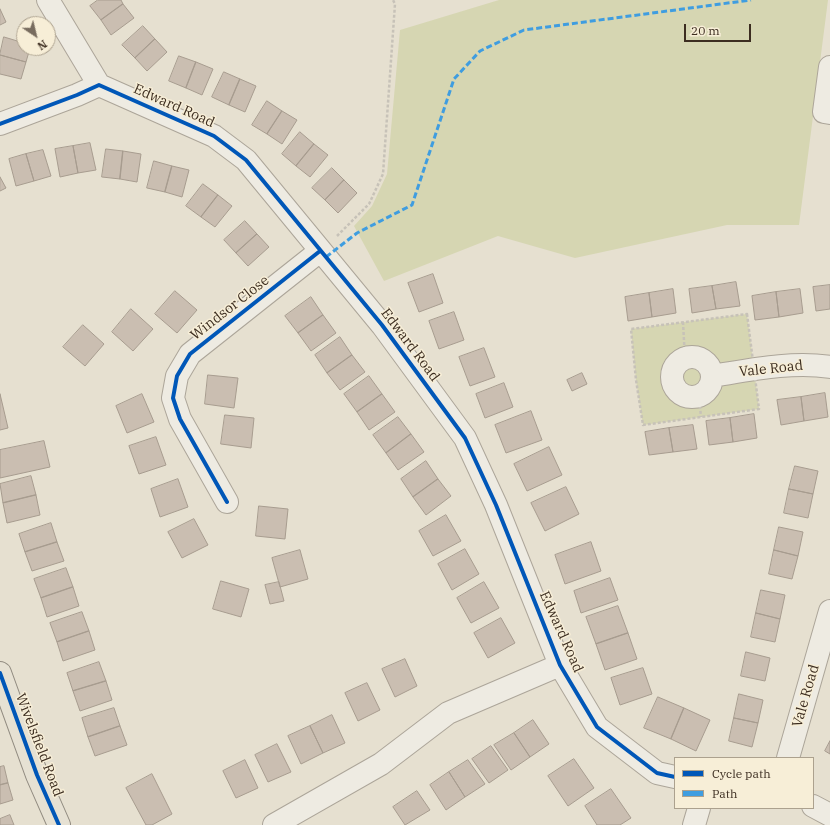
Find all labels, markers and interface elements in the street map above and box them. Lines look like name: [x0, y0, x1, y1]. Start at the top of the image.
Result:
north arrow: [16, 16, 56, 56]
scale bar: [686, 16, 753, 42]
text: 20 m: [691, 23, 720, 38]
text: N: [35, 37, 50, 53]
street label: Edward Road: [131, 81, 217, 131]
street label: Windsor Close: [187, 272, 273, 344]
street label: Edward Road: [377, 305, 443, 385]
street label: Vale Road: [738, 357, 804, 381]
street label: Edward Road: [536, 589, 586, 675]
street label: Vale Road: [789, 663, 823, 729]
street label: Wivelsfield Road: [12, 691, 66, 799]
legend: [674, 757, 814, 809]
text: Cycle path: [712, 766, 771, 781]
text: Path: [712, 786, 737, 801]

